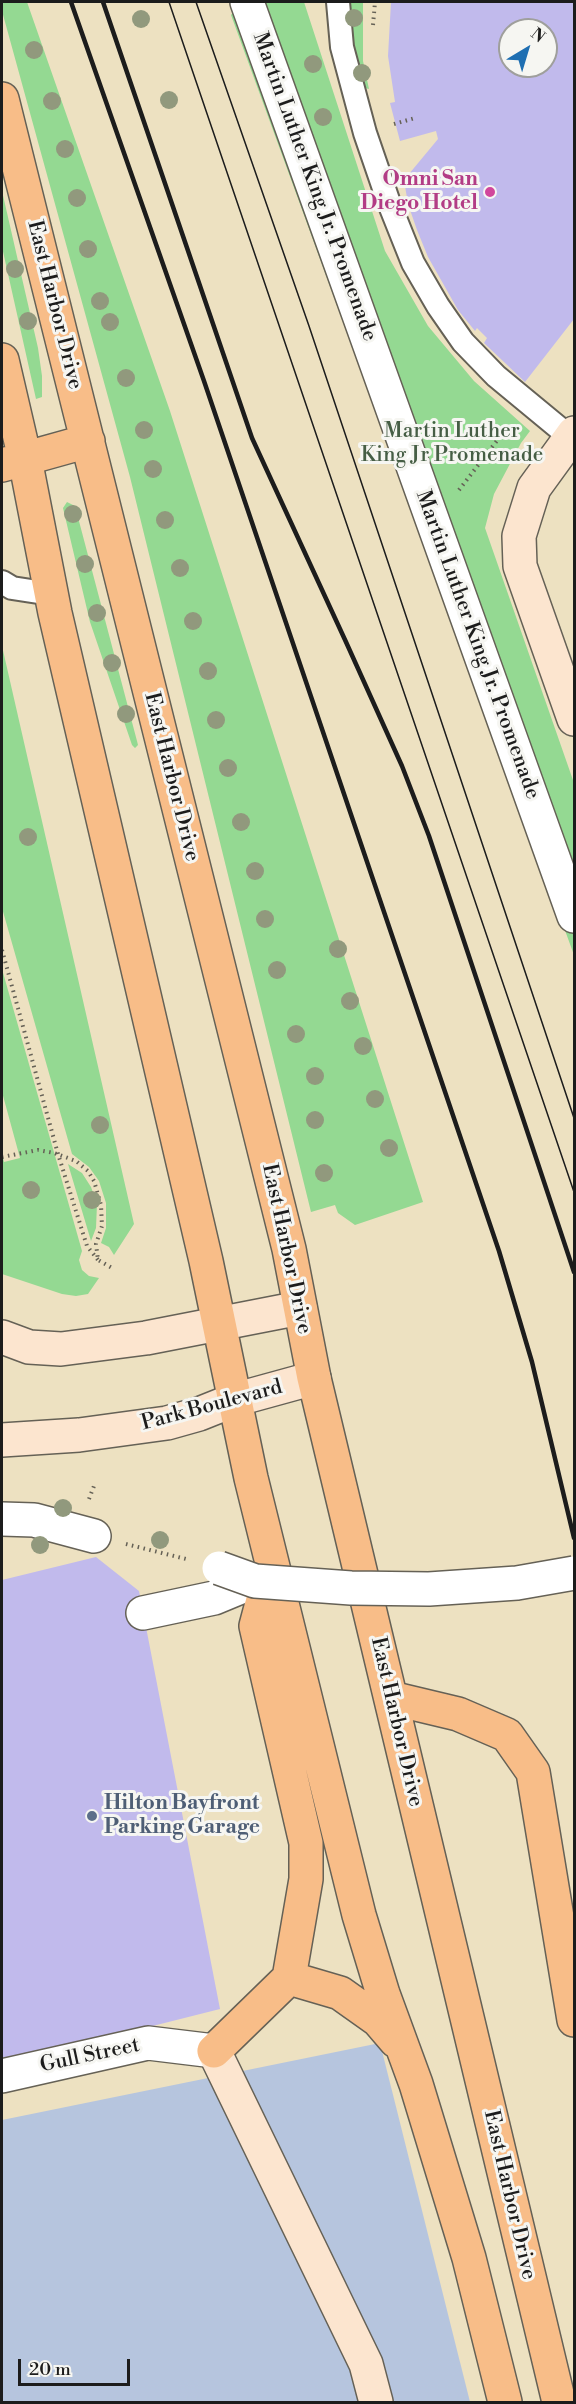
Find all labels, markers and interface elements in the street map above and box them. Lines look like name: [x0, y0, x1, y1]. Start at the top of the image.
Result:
north arrow: [498, 18, 558, 78]
text: N: [527, 24, 549, 47]
street label: Martin Luther King Jr. Promenade: [246, 29, 382, 345]
place label: Omni San Diego Hotel: [361, 167, 478, 217]
marker: Omni San Diego Hotel: [483, 185, 497, 199]
street label: East Harbor Drive: [21, 218, 87, 392]
park label: Martin Luther King Jr Promenade: [361, 419, 543, 469]
street label: Martin Luther King Jr. Promenade: [409, 487, 545, 803]
street label: East Harbor Drive: [138, 690, 204, 864]
street label: East Harbor Drive: [256, 1162, 316, 1336]
street label: Park Boulevard: [139, 1375, 285, 1437]
street label: East Harbor Drive: [364, 1635, 428, 1809]
place label: Hilton Bayfront Parking Garage: [104, 1791, 260, 1841]
marker: Hilton Bayfront Parking Garage: [85, 1809, 99, 1823]
street label: Gull Street: [38, 2033, 142, 2079]
street label: East Harbor Drive: [477, 2108, 541, 2282]
scale bar: [21, 2347, 134, 2385]
text: 20 m: [29, 2358, 71, 2381]

